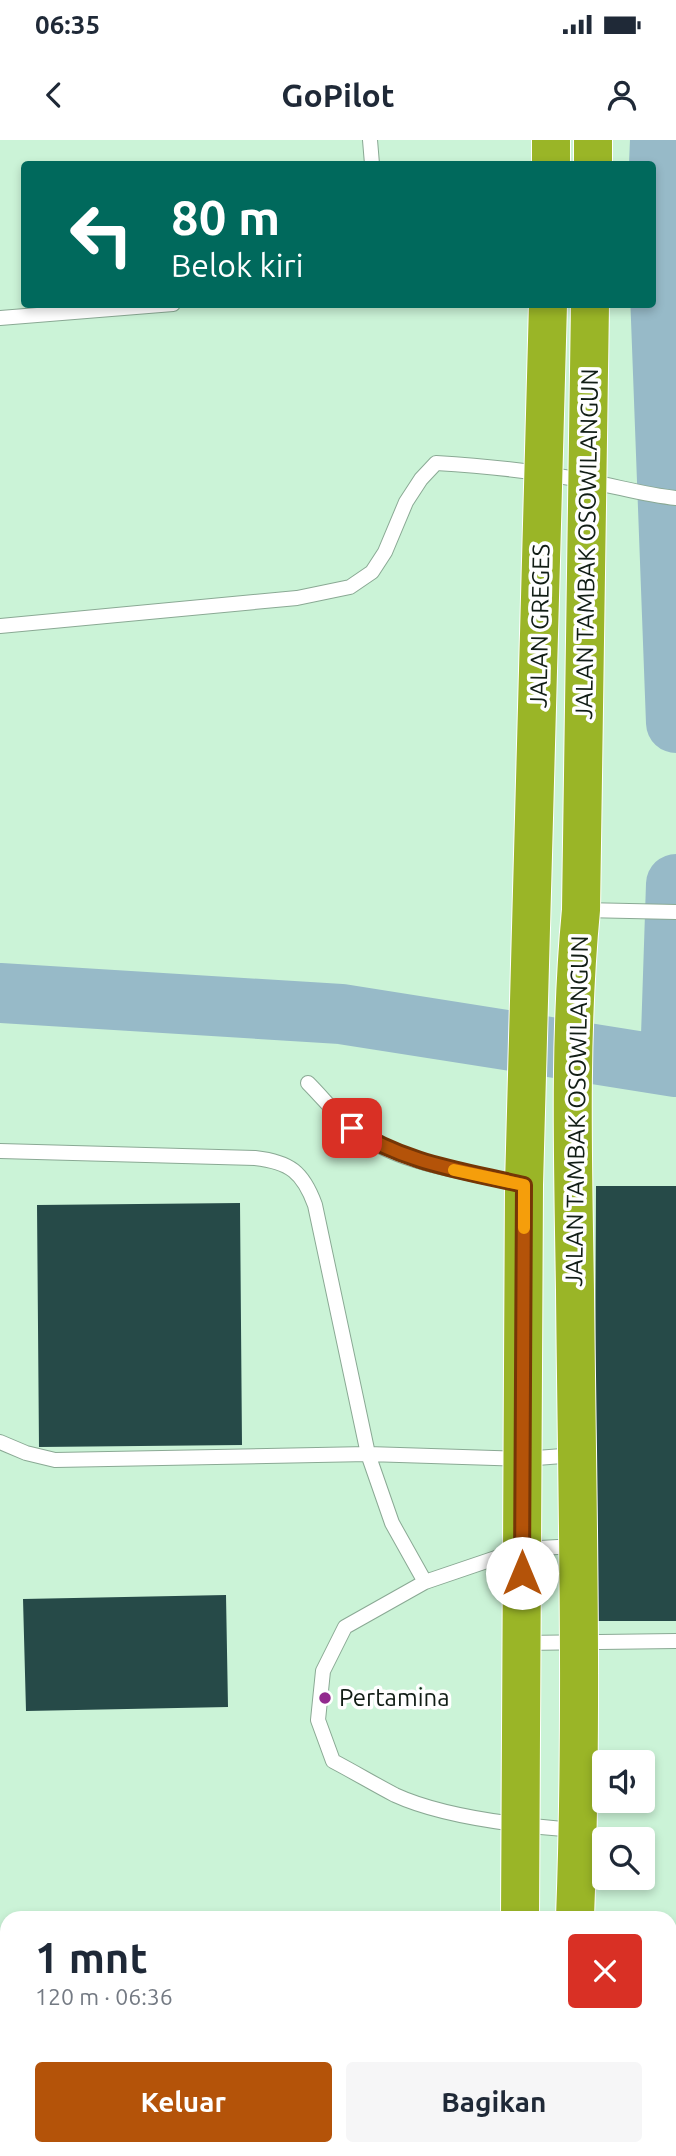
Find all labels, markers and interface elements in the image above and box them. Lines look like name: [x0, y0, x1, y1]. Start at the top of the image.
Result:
text: 06:35: [35, 10, 100, 39]
icon: back: [35, 76, 73, 114]
icon: person: [603, 76, 641, 114]
text: GoPilot: [281, 77, 395, 113]
icon: left: [56, 189, 147, 280]
text: 80 m: [171, 189, 280, 244]
text: Belok kiri: [171, 247, 303, 283]
street label: JALAN TAMBAK OSOWILANGUN: [570, 368, 603, 720]
street label: JALAN GREGES: [525, 544, 554, 708]
street label: JALAN TAMBAK OSOWILANGUN: [560, 935, 593, 1287]
pin: [322, 1098, 382, 1158]
icon: arrive: [333, 1109, 371, 1147]
position arrow: [485, 1536, 559, 1610]
place label: Pertamina: [339, 1684, 450, 1711]
marker: Pertamina: [317, 1690, 333, 1706]
map controls: [592, 1750, 655, 1890]
button: sound: [592, 1750, 655, 1813]
button: search: [592, 1827, 655, 1890]
text: 1 mnt: [35, 1934, 148, 1981]
button: close: [568, 1934, 642, 2008]
text: 120 m · 06:36: [35, 1984, 173, 2009]
button: Keluar: [35, 2062, 332, 2142]
button: Bagikan: [346, 2062, 642, 2142]

